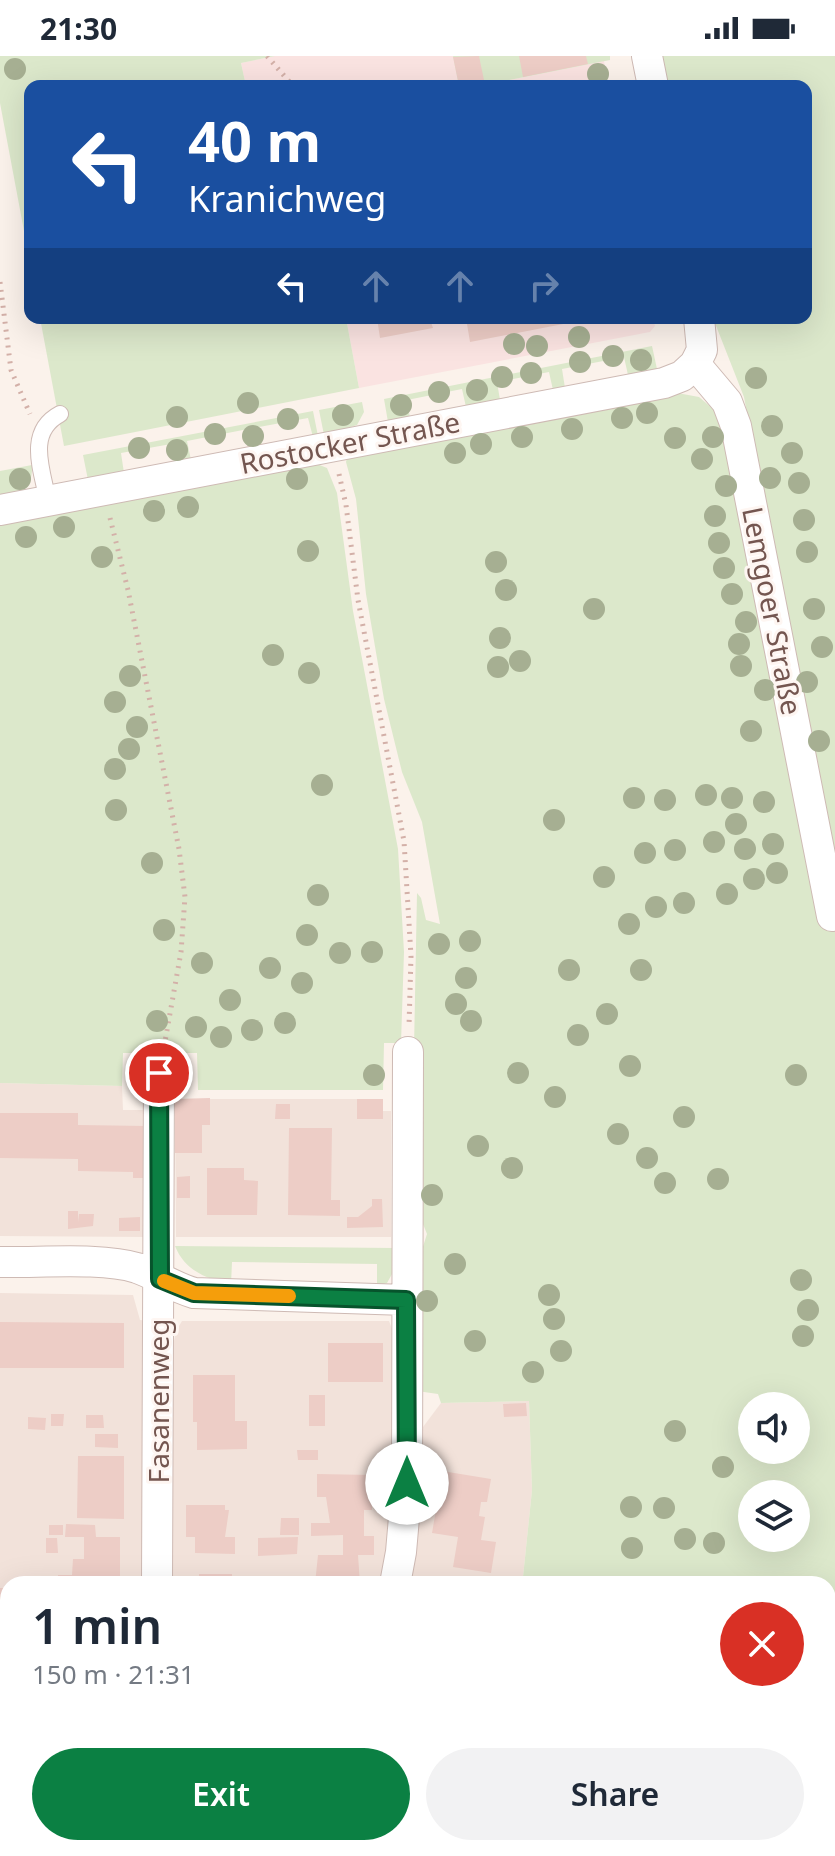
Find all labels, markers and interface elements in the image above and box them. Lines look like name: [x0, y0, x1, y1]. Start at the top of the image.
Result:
text: 21:30: [40, 8, 117, 49]
text: 40 m: [188, 102, 321, 178]
icon: left: [56, 112, 160, 216]
text: Kranichweg: [188, 174, 386, 223]
icon: left: [270, 264, 314, 308]
icon: ahead: [354, 264, 398, 308]
icon: ahead: [438, 264, 482, 308]
icon: right: [522, 264, 566, 308]
street label: Rostocker Straße: [236, 402, 463, 482]
street label: Lemgoer Straße: [734, 504, 812, 718]
pin: [125, 1039, 193, 1107]
icon: arrive: [137, 1051, 181, 1095]
street label: Fasanenweg: [139, 1319, 177, 1483]
map controls: [738, 1392, 810, 1552]
button: sound: [738, 1392, 810, 1464]
position arrow: [365, 1441, 449, 1525]
button: layers: [738, 1480, 810, 1552]
text: 1 min: [32, 1593, 162, 1658]
button: close: [720, 1602, 804, 1686]
text: 150 m · 21:31: [32, 1656, 195, 1692]
button: Exit: [32, 1748, 410, 1840]
button: Share: [426, 1748, 804, 1840]

